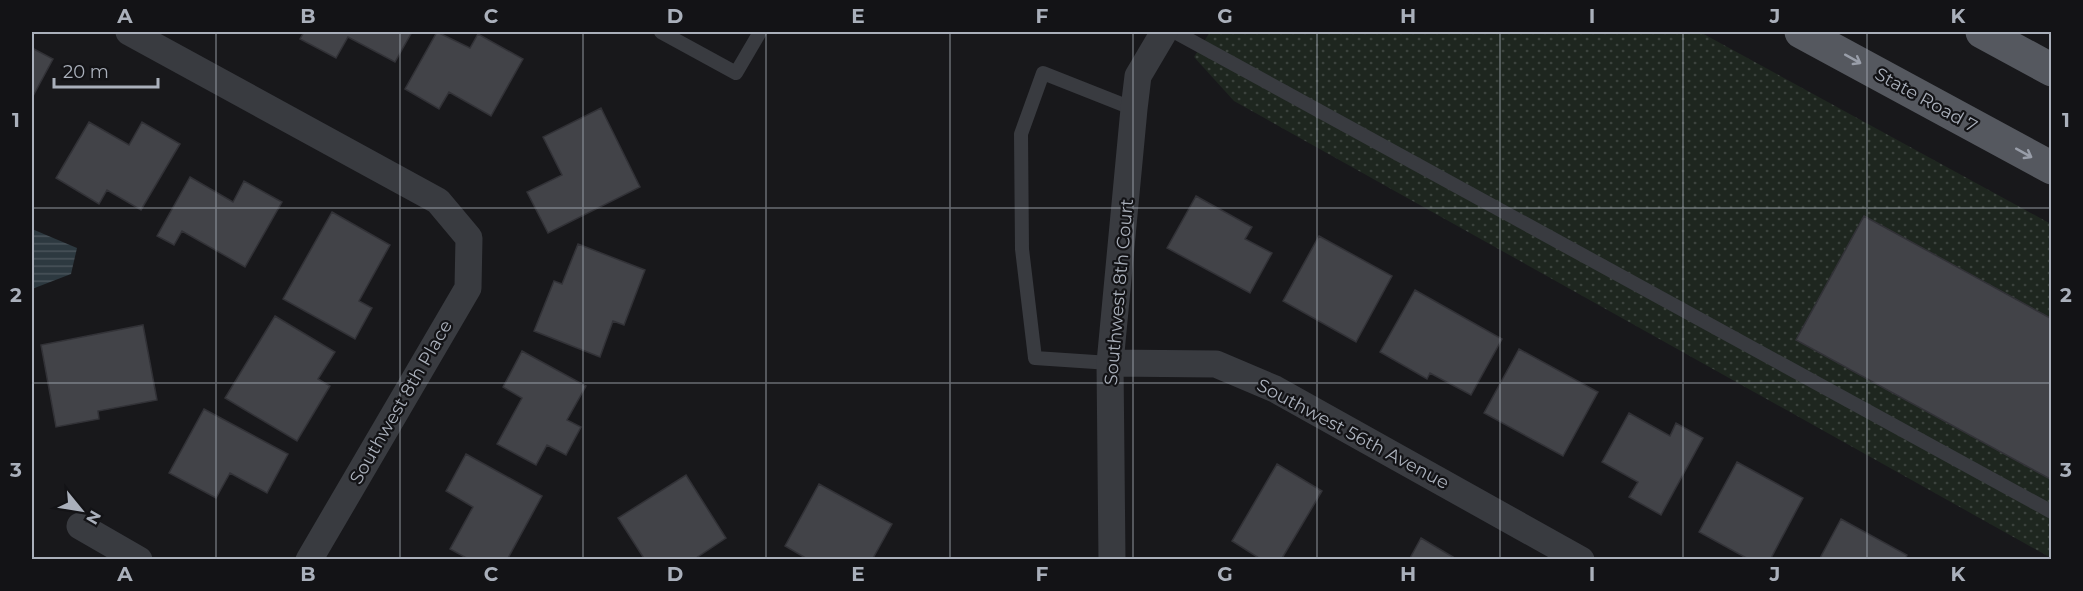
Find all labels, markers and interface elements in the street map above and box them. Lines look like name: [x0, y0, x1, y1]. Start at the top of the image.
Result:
text: A: [116, 4, 133, 28]
text: B: [300, 4, 316, 28]
text: C: [484, 4, 499, 28]
text: D: [667, 4, 683, 28]
text: E: [851, 4, 865, 28]
text: F: [1036, 4, 1049, 28]
text: G: [1217, 4, 1233, 28]
text: H: [1400, 4, 1416, 28]
text: I: [1589, 4, 1595, 28]
text: J: [1769, 4, 1780, 28]
text: K: [1951, 4, 1967, 28]
scale bar: [54, 51, 158, 89]
one-way arrow: [1844, 53, 1861, 65]
text: 20 m: [63, 61, 109, 83]
street label: State Road 7: [1871, 63, 1981, 137]
text: 1: [12, 108, 20, 132]
text: 1: [2062, 108, 2070, 132]
one-way arrow: [2015, 147, 2032, 159]
street label: Southwest 8th Court: [1100, 198, 1138, 386]
text: 2: [10, 283, 22, 307]
text: 2: [2060, 283, 2072, 307]
street label: Southwest 8th Place: [345, 316, 457, 488]
street label: Southwest 56th Avenue: [1253, 374, 1453, 494]
text: 3: [9, 458, 22, 482]
text: 3: [2059, 458, 2072, 482]
north arrow: [51, 480, 111, 540]
text: N: [82, 507, 105, 528]
text: A: [116, 562, 133, 586]
text: B: [300, 562, 316, 586]
text: C: [484, 562, 499, 586]
text: D: [667, 562, 683, 586]
text: E: [851, 562, 865, 586]
text: F: [1036, 562, 1049, 586]
text: G: [1217, 562, 1233, 586]
text: H: [1400, 562, 1416, 586]
text: I: [1589, 562, 1595, 586]
text: J: [1769, 562, 1780, 586]
text: K: [1951, 562, 1967, 586]

